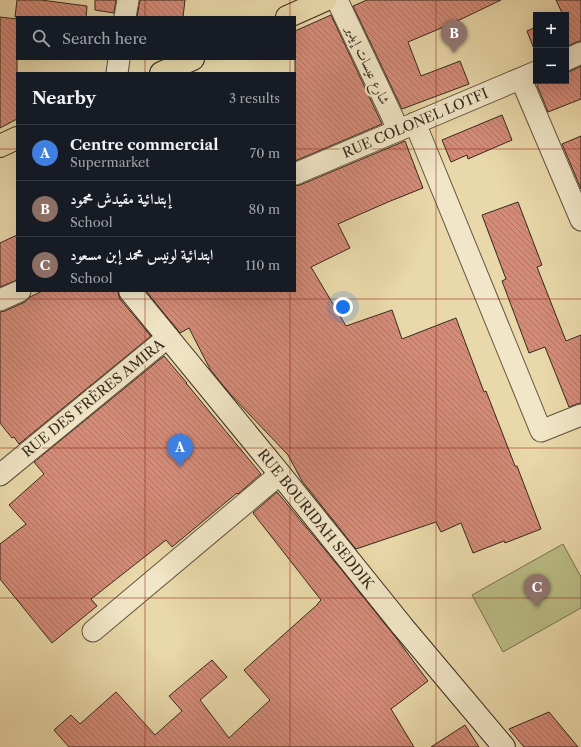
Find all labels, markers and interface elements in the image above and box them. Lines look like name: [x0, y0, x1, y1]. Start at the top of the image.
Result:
map controls: [533, 12, 569, 84]
button: +: [533, 12, 569, 48]
search box: [16, 16, 296, 60]
pin: B: [441, 20, 467, 53]
street label: شارع عيسات إيدير: [338, 21, 394, 109]
icon: search: [30, 27, 52, 49]
text: Search here: [62, 29, 147, 48]
button: −: [533, 48, 569, 84]
street label: RUE COLONEL LOTFI: [339, 84, 491, 162]
text: Nearby: [32, 88, 96, 108]
text: 3 results: [229, 90, 280, 106]
text: Centre commercial: [70, 135, 219, 154]
text: A: [40, 145, 50, 161]
text: 70 m: [250, 145, 280, 161]
text: Supermarket: [70, 154, 150, 170]
text: إبتدائية مقيدش محمود: [70, 189, 171, 208]
text: B: [40, 201, 50, 217]
text: 80 m: [248, 201, 280, 217]
text: School: [70, 214, 113, 230]
text: ابتدائية لونيس محمد إبن مسعود: [70, 245, 213, 264]
text: C: [40, 257, 50, 273]
text: 110 m: [245, 257, 280, 273]
text: School: [70, 270, 113, 286]
your location: [333, 297, 353, 317]
street label: RUE DES FRÈRES AMIRA: [18, 335, 168, 461]
pin: A: [167, 434, 193, 467]
street label: RUE BOURIDAH SEDDIK: [254, 445, 379, 594]
pin: C: [524, 574, 550, 607]

